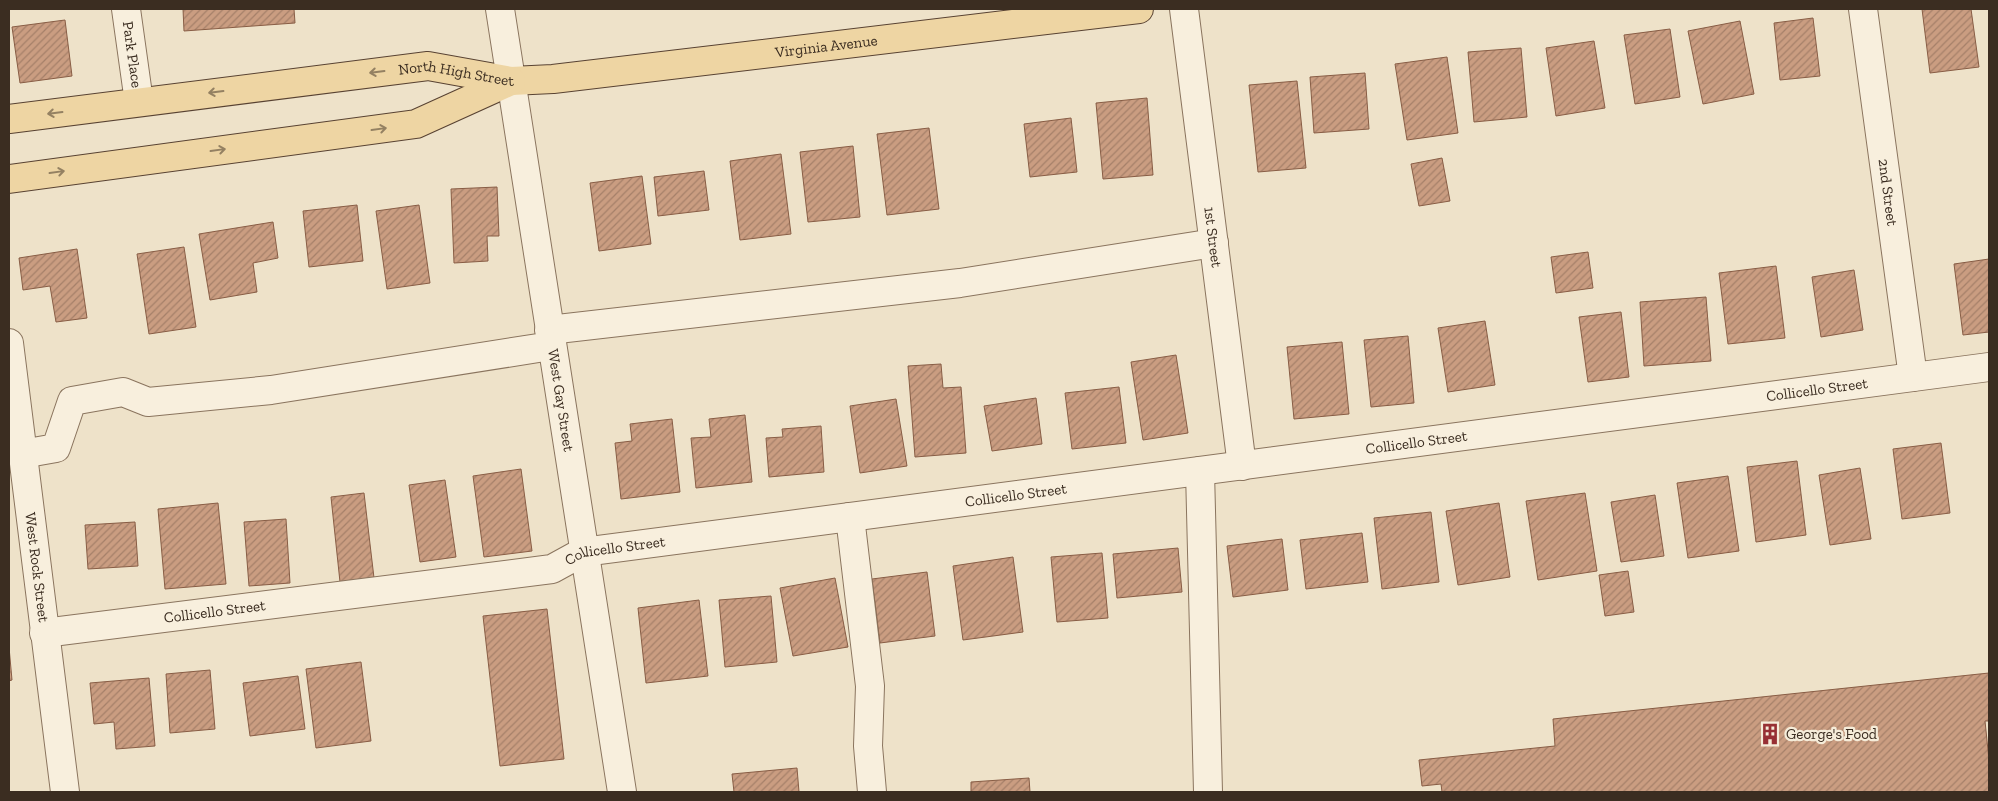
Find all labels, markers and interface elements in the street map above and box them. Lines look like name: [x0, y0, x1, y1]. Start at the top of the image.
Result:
street label: Park Place: [119, 20, 146, 89]
street label: Virginia Avenue: [773, 31, 879, 62]
street label: North High Street: [397, 57, 515, 90]
one-way arrow: [369, 67, 385, 77]
one-way arrow: [208, 87, 224, 97]
one-way arrow: [47, 108, 63, 118]
one-way arrow: [371, 123, 387, 133]
one-way arrow: [210, 145, 226, 155]
street label: 2nd Street: [1874, 158, 1901, 227]
one-way arrow: [49, 167, 65, 177]
street label: 1st Street: [1200, 206, 1226, 269]
street label: West Gay Street: [544, 348, 578, 453]
street label: Collicello Street: [1765, 374, 1869, 405]
street label: Collicello Street: [1365, 427, 1469, 458]
street label: Collicello Street: [964, 479, 1068, 511]
street label: West Rock Street: [21, 511, 53, 624]
street label: Collicello Street: [562, 532, 667, 569]
street label: Collicello Street: [163, 596, 267, 627]
building icon: George's Food: [1757, 721, 1783, 747]
place label: George's Food: [1786, 725, 1878, 743]

